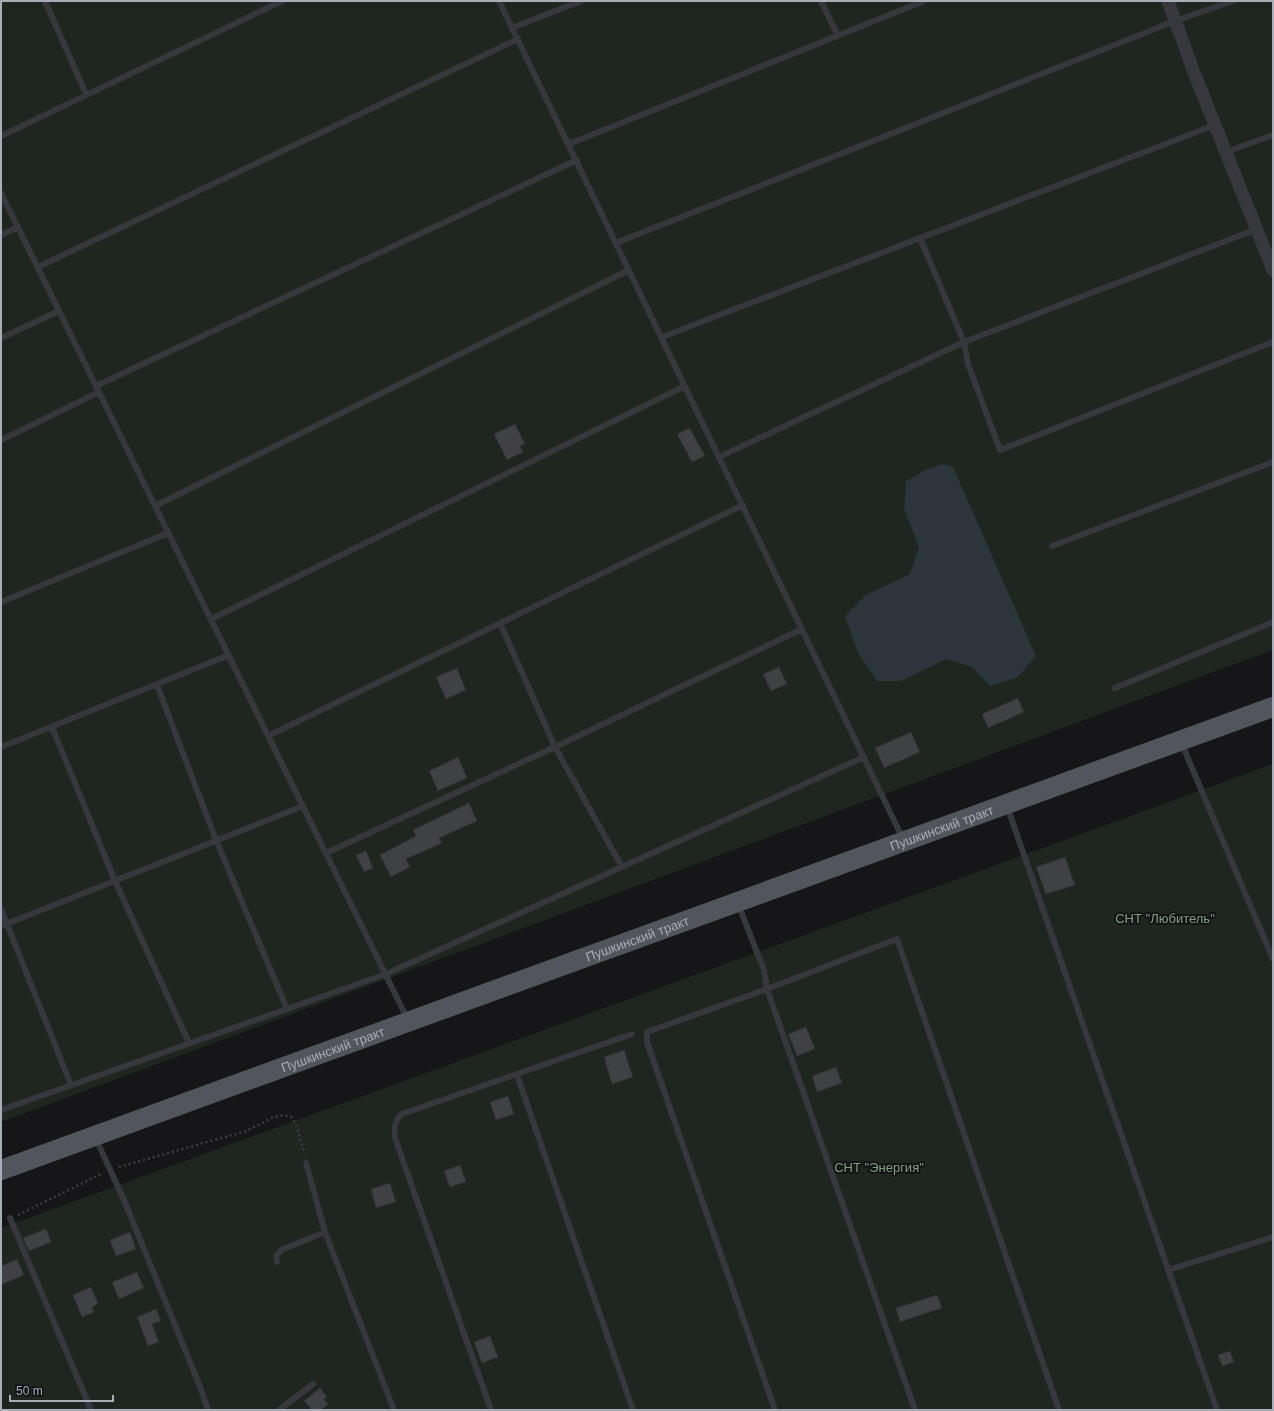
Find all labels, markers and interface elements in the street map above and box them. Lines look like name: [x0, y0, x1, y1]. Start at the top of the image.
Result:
street label: Пушкинский тракт: [888, 802, 996, 854]
park label: СНТ "Любитель": [1115, 911, 1215, 926]
street label: Пушкинский тракт: [584, 913, 691, 965]
street label: Пушкинский тракт: [279, 1024, 387, 1075]
park label: СНТ "Энергия": [834, 1160, 924, 1175]
scale bar: [10, 1377, 113, 1403]
text: 50 m: [16, 1384, 43, 1398]

